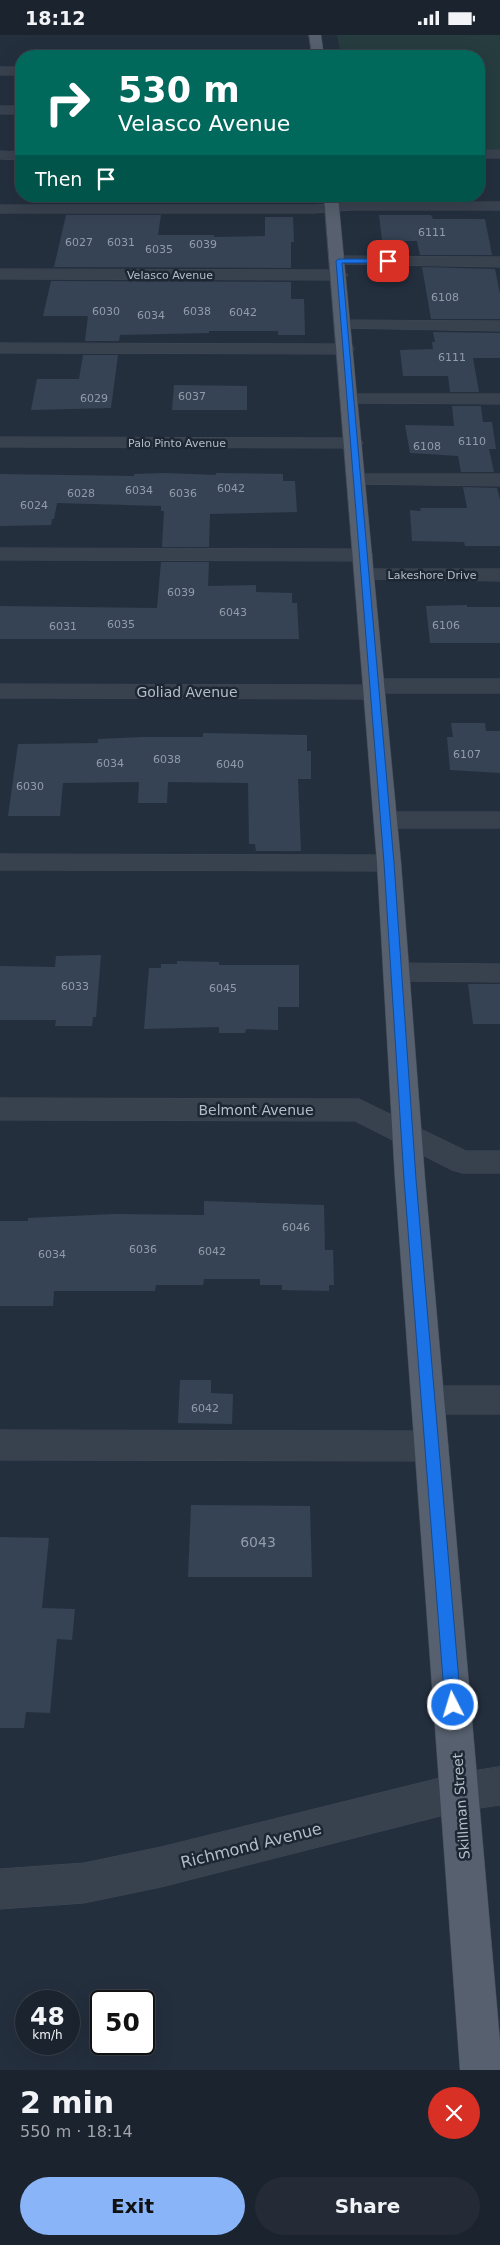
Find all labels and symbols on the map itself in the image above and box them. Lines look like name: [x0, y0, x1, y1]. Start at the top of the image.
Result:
house number: 6111: [418, 226, 446, 239]
house number: 6027: [65, 236, 93, 249]
house number: 6031: [107, 236, 135, 249]
house number: 6039: [189, 238, 217, 251]
pin: [367, 240, 409, 282]
house number: 6035: [145, 243, 173, 256]
street label: Velasco Avenue: [127, 269, 213, 282]
house number: 6108: [431, 291, 459, 304]
house number: 6030: [92, 305, 120, 318]
house number: 6038: [183, 305, 211, 318]
house number: 6042: [229, 306, 257, 319]
house number: 6034: [137, 309, 165, 322]
house number: 6111: [438, 351, 466, 364]
house number: 6037: [178, 390, 206, 403]
house number: 6029: [80, 392, 108, 405]
house number: 6110: [458, 435, 486, 448]
street label: Palo Pinto Avenue: [128, 437, 226, 450]
house number: 6108: [413, 440, 441, 453]
house number: 6042: [217, 482, 245, 495]
house number: 6034: [125, 484, 153, 497]
house number: 6028: [67, 487, 95, 500]
house number: 6036: [169, 487, 197, 500]
house number: 6024: [20, 499, 48, 512]
street label: Lakeshore Drive: [388, 569, 477, 582]
house number: 6039: [167, 586, 195, 599]
house number: 6043: [219, 606, 247, 619]
house number: 6035: [107, 618, 135, 631]
house number: 6106: [432, 619, 460, 632]
house number: 6031: [49, 620, 77, 633]
street label: Goliad Avenue: [136, 684, 238, 700]
house number: 6107: [453, 748, 481, 761]
house number: 6038: [153, 753, 181, 766]
house number: 6034: [96, 757, 124, 770]
house number: 6040: [216, 758, 244, 771]
house number: 6030: [16, 780, 44, 793]
house number: 6033: [61, 980, 89, 993]
house number: 6045: [209, 982, 237, 995]
street label: Belmont Avenue: [198, 1102, 314, 1118]
house number: 6046: [282, 1221, 310, 1234]
house number: 6036: [129, 1243, 157, 1256]
house number: 6042: [198, 1245, 226, 1258]
house number: 6034: [38, 1248, 66, 1261]
house number: 6042: [191, 1402, 219, 1415]
house number: 6043: [240, 1534, 276, 1550]
position arrow: [426, 1678, 478, 1730]
street label: Skillman Street: [449, 1752, 473, 1860]
street label: Richmond Avenue: [179, 1819, 324, 1872]
speed limit sign: 50: [90, 1990, 155, 2055]

